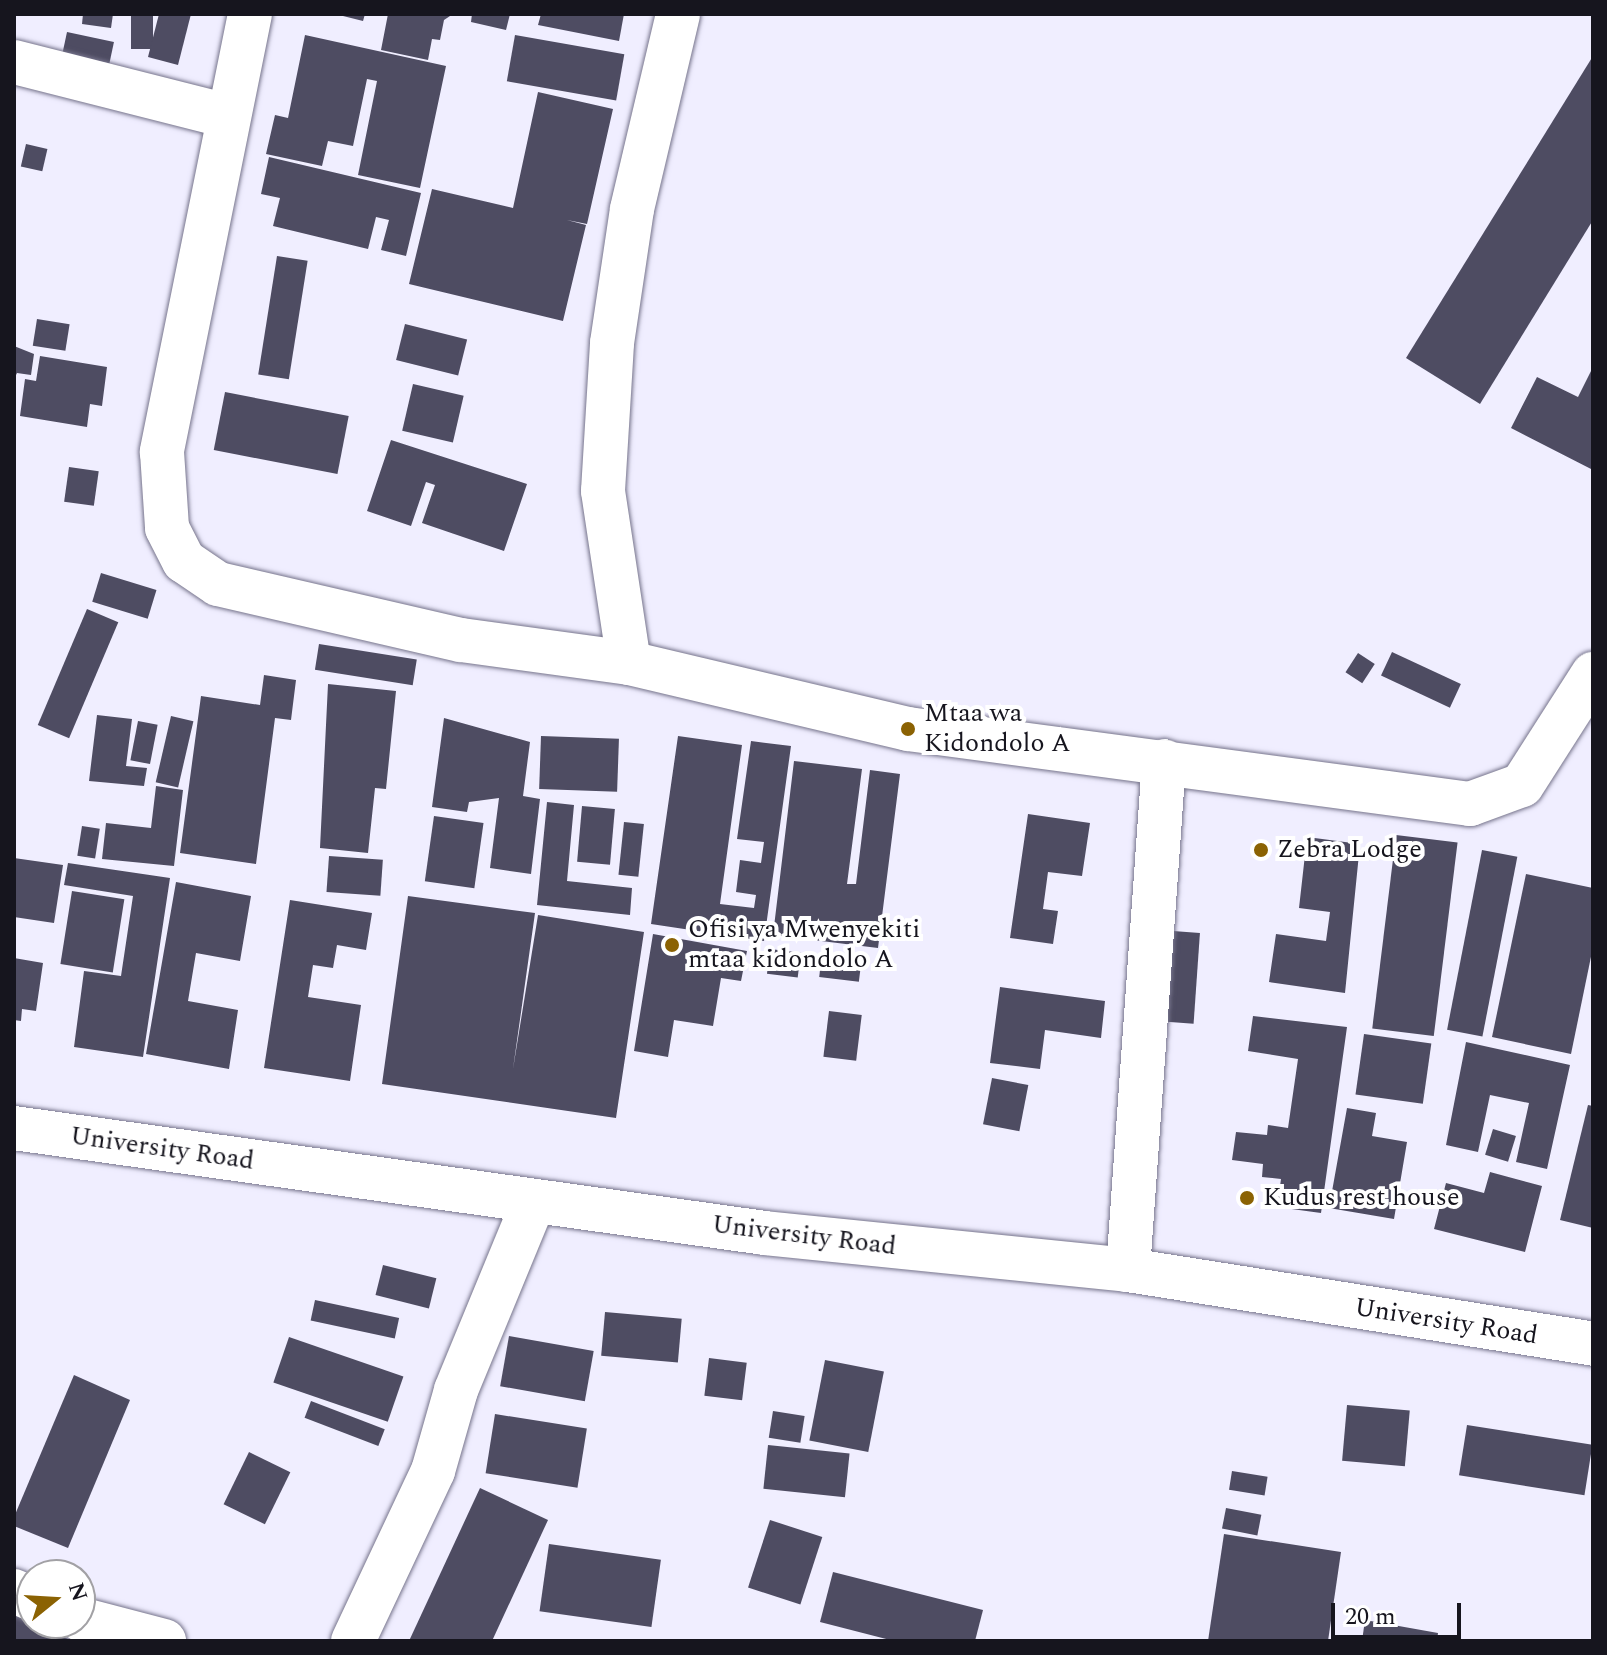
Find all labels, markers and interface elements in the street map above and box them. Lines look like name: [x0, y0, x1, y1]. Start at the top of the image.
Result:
place label: Mtaa wa Kidondolo A: [924, 698, 1071, 760]
marker: Mtaa wa Kidondolo A: [899, 720, 917, 738]
place label: Zebra Lodge: [1277, 834, 1422, 866]
marker: Zebra Lodge: [1252, 841, 1270, 859]
place label: Ofisi ya Mwenyekiti mtaa kidondolo A: [688, 914, 920, 976]
marker: Ofisi ya Mwenyekiti mtaa kidondolo A: [663, 936, 681, 954]
street label: University Road: [68, 1121, 256, 1177]
place label: Kudus rest house: [1263, 1182, 1460, 1214]
marker: Kudus rest house: [1238, 1189, 1256, 1207]
street label: University Road: [710, 1209, 898, 1263]
street label: University Road: [1352, 1292, 1540, 1352]
north arrow: [16, 1559, 96, 1639]
text: N: [59, 1578, 96, 1606]
scale bar: [1335, 1587, 1465, 1637]
text: 20 m: [1345, 1599, 1396, 1635]

